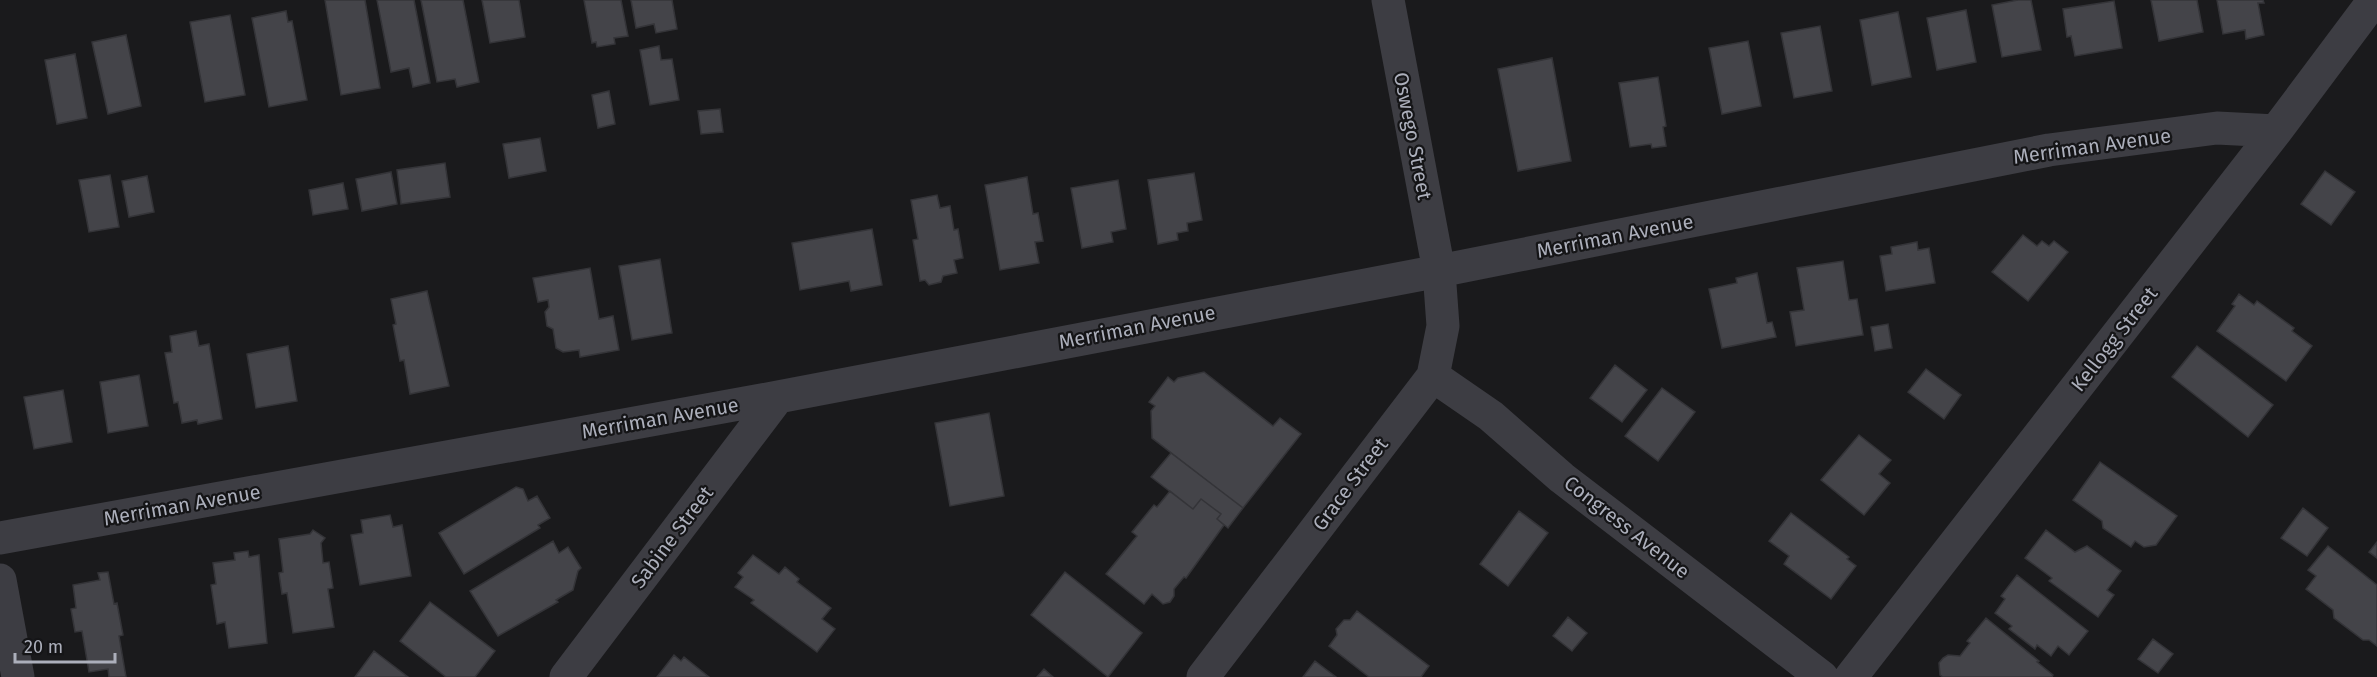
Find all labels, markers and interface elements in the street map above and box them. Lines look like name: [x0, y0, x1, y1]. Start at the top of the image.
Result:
street label: Oswego Street: [1389, 70, 1437, 203]
street label: Merriman Avenue: [2012, 123, 2172, 169]
street label: Merriman Avenue: [1535, 209, 1695, 263]
street label: Kellogg Street: [2066, 281, 2163, 396]
street label: Merriman Avenue: [1057, 300, 1217, 354]
street label: Merriman Avenue: [580, 392, 740, 444]
street label: Grace Street: [1307, 432, 1393, 535]
street label: Congress Avenue: [1559, 471, 1695, 583]
street label: Merriman Avenue: [102, 479, 262, 531]
street label: Sabine Street: [626, 481, 719, 593]
scale bar: [15, 626, 116, 664]
text: 20 m: [24, 636, 63, 658]

